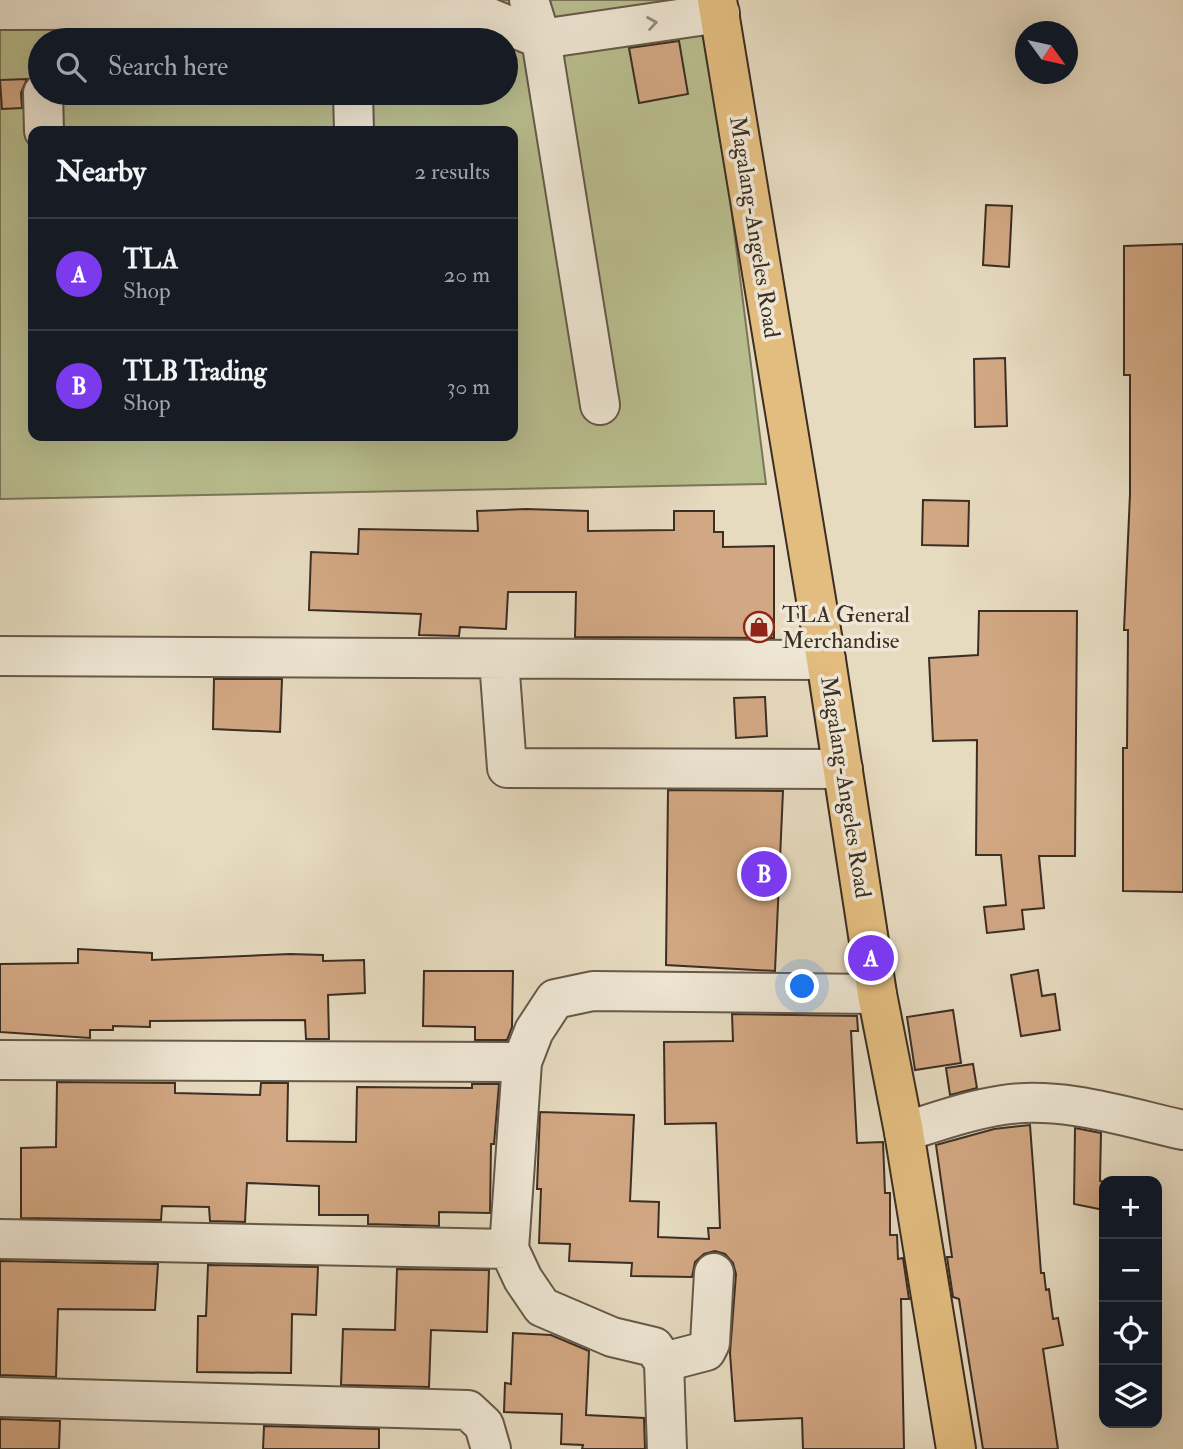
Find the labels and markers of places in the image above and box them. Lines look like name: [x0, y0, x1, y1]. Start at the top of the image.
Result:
place label: TLA General Merchandise: [782, 600, 910, 655]
shop icon: TLA General Merchandise: [742, 610, 776, 644]
pin: B: [741, 848, 787, 900]
pin: A: [848, 932, 894, 984]

